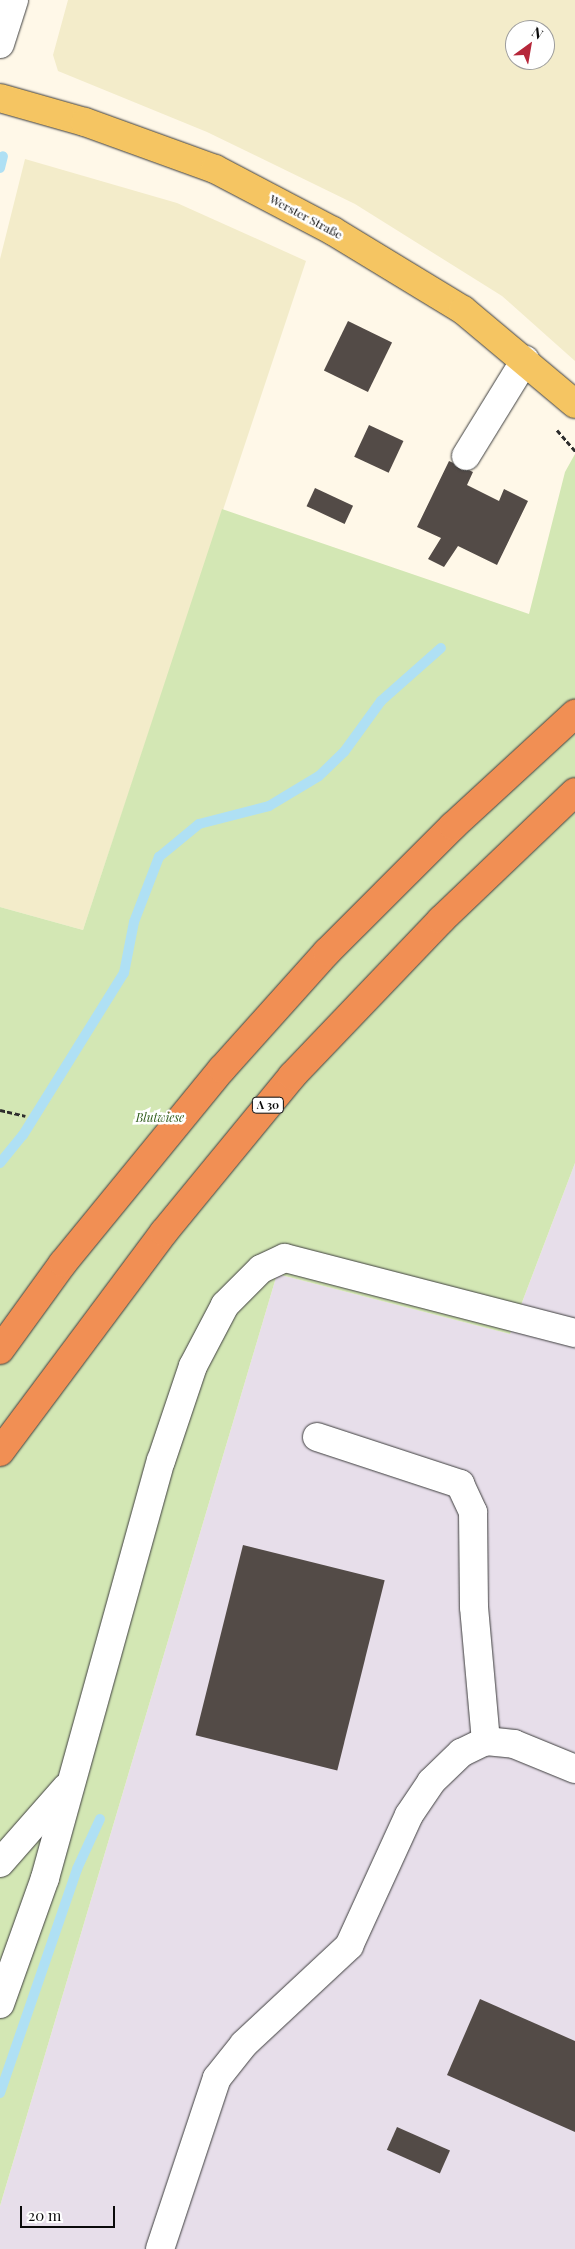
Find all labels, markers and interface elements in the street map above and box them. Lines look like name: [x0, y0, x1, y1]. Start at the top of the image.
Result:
north arrow: [505, 20, 555, 70]
text: N: [528, 22, 547, 43]
street label: Werster Straße: [267, 192, 345, 242]
road number: A 30: [252, 1096, 284, 1114]
park label: Blutwiese: [136, 1111, 184, 1125]
scale bar: [22, 2196, 118, 2228]
text: 20 m: [28, 2205, 61, 2225]

